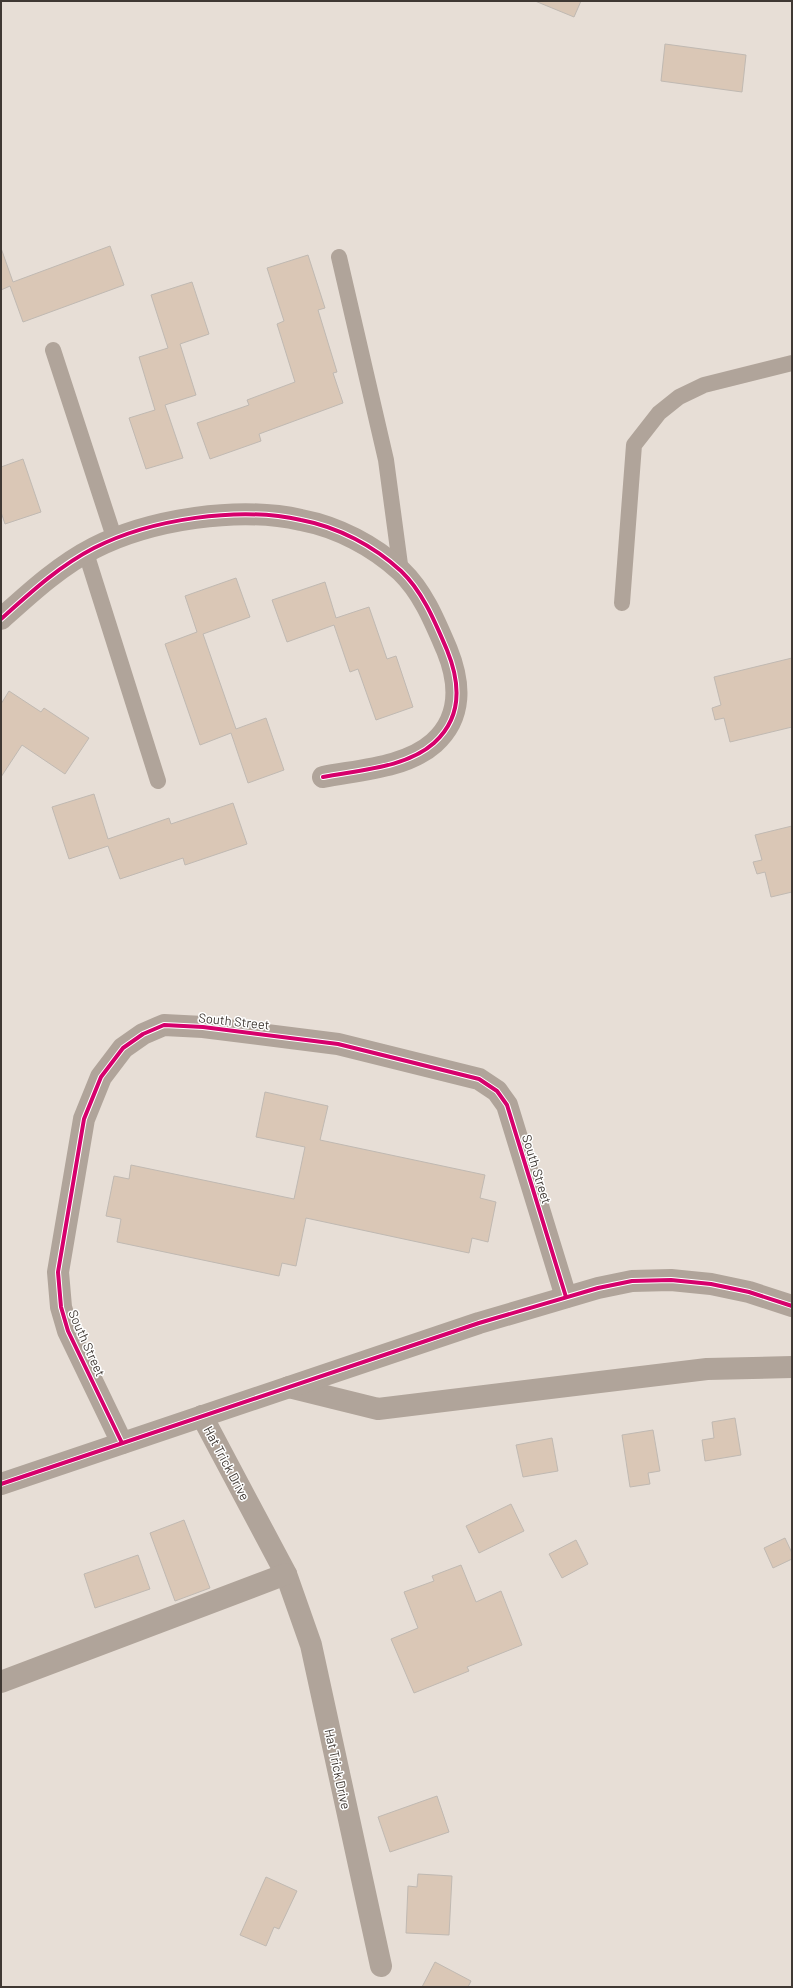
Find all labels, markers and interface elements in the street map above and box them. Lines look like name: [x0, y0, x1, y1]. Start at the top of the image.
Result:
street label: South Street: [198, 1009, 270, 1033]
street label: South Street: [519, 1132, 555, 1206]
street label: South Street: [65, 1307, 109, 1379]
street label: Hat Trick Drive: [201, 1423, 253, 1503]
street label: Hat Trick Drive: [322, 1727, 354, 1811]

